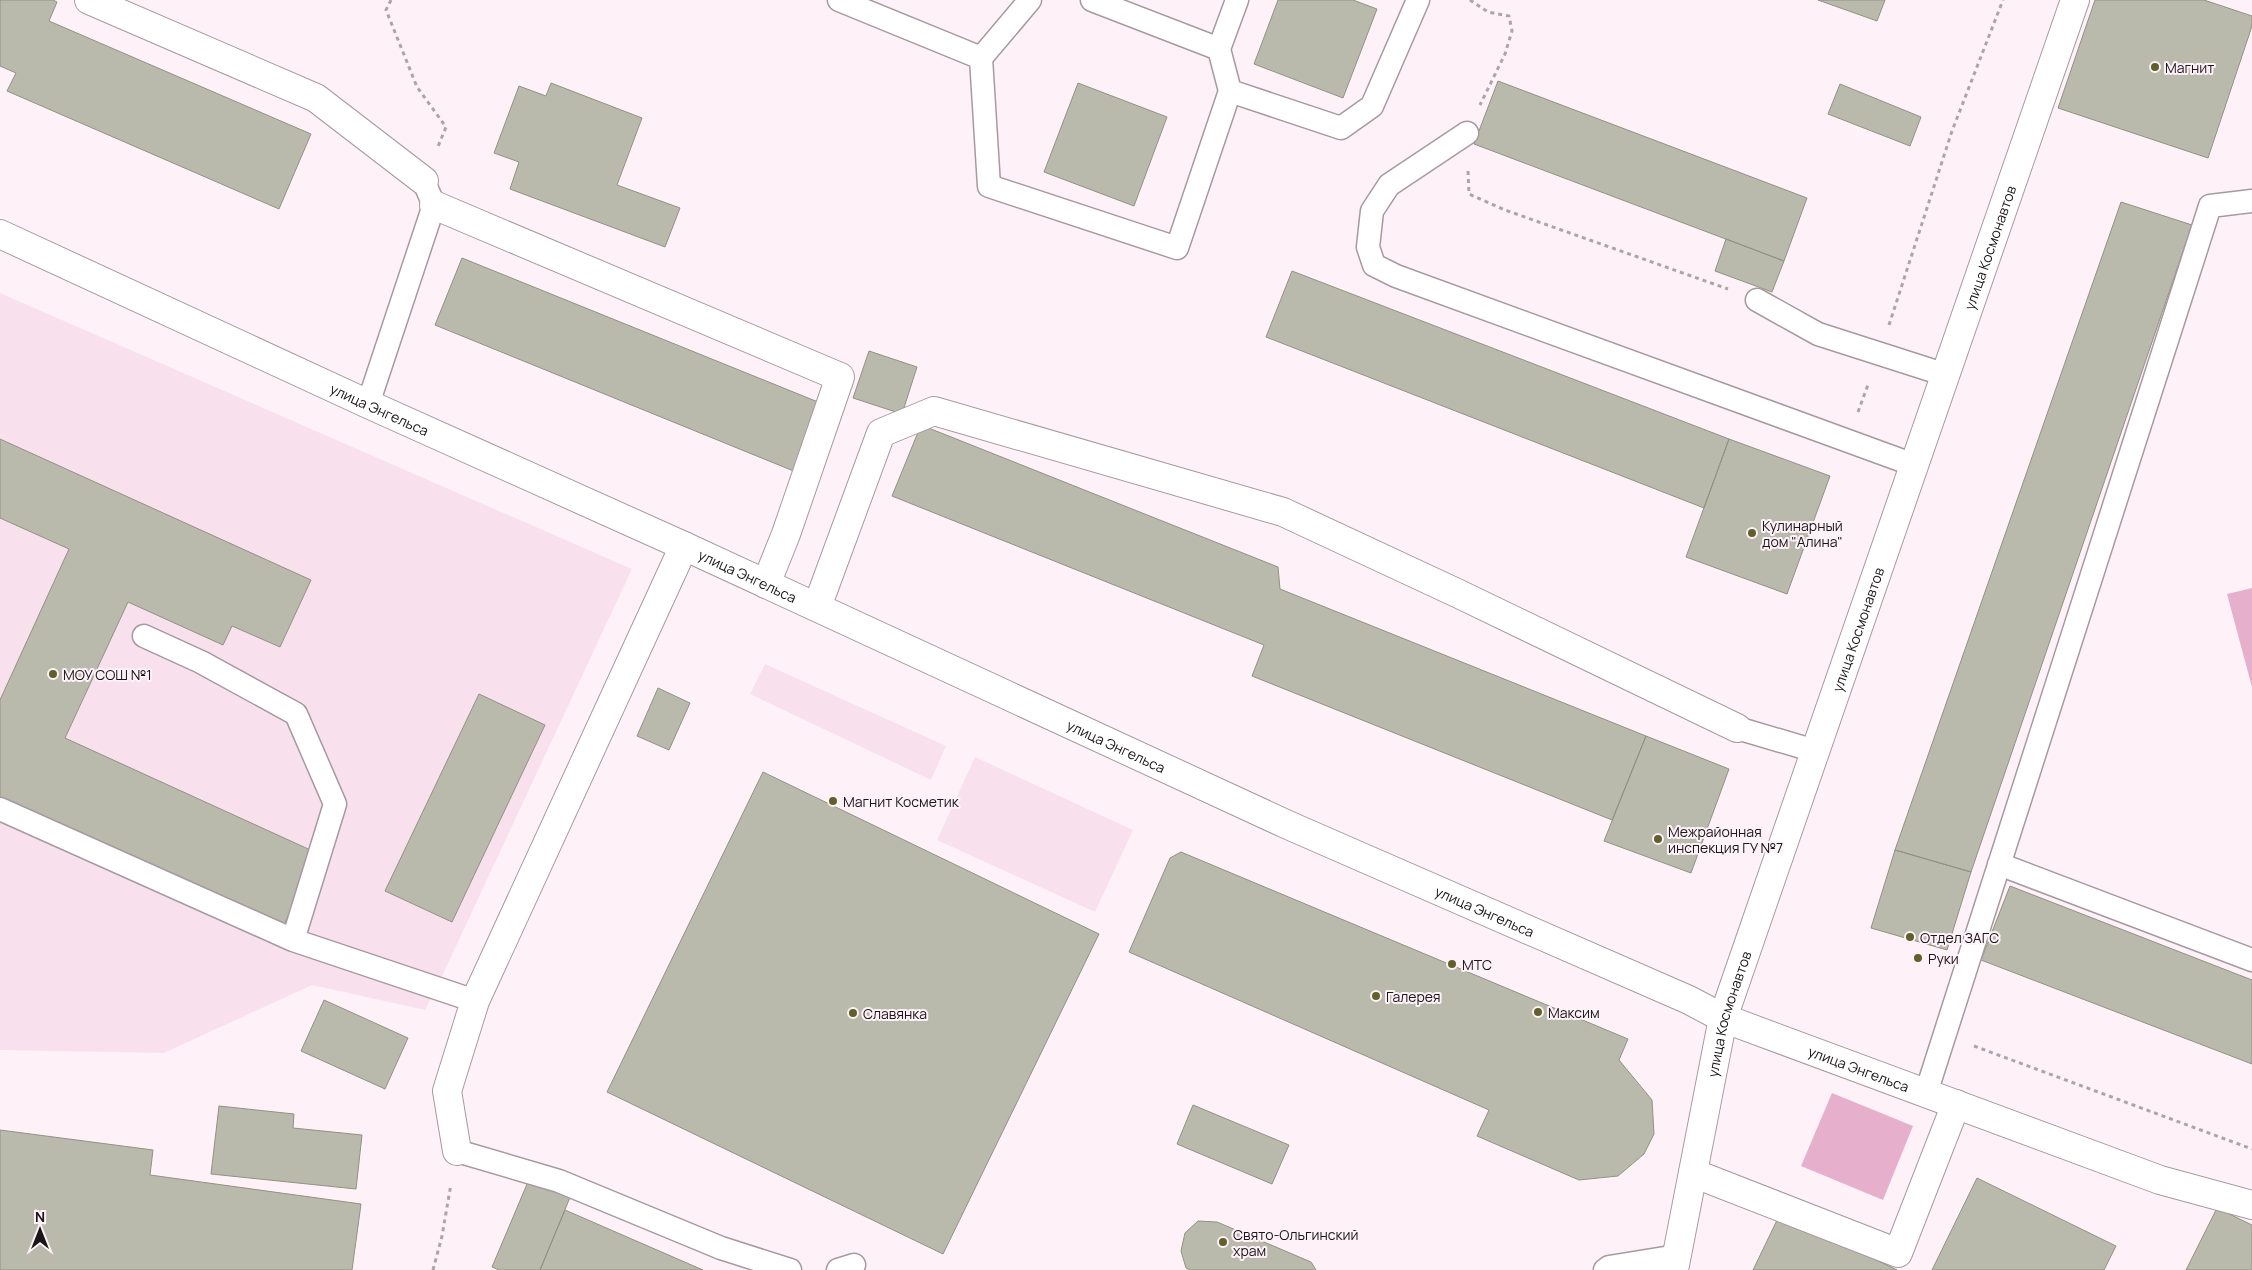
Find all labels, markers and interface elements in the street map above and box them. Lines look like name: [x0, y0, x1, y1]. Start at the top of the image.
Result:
place label: Магнит: [2165, 58, 2214, 77]
marker: Магнит: [2149, 61, 2161, 73]
street label: улица Космонавтов: [1959, 182, 2020, 312]
street label: улица Энгельса: [327, 378, 432, 440]
place label: Кулинарный дом "Алина": [1762, 516, 1843, 551]
marker: Кулинарный дом "Алина": [1746, 527, 1758, 539]
street label: улица Энгельса: [696, 545, 800, 606]
street label: улица Космонавтов: [1827, 564, 1888, 694]
place label: МОУ СОШ №1: [63, 665, 152, 684]
marker: МОУ СОШ №1: [47, 668, 59, 680]
street label: улица Энгельса: [1064, 715, 1169, 777]
place label: Магнит Косметик: [843, 792, 960, 811]
marker: Магнит Косметик: [827, 795, 839, 807]
place label: Межрайонная инспекция ГУ №7: [1668, 822, 1783, 857]
marker: Межрайонная инспекция ГУ №7: [1652, 833, 1664, 845]
street label: улица Энгельса: [1432, 881, 1537, 941]
place label: Отдел ЗАГС: [1920, 928, 1999, 947]
marker: Отдел ЗАГС: [1904, 931, 1916, 943]
street label: улица Космонавтов: [1702, 948, 1755, 1079]
place label: Руки: [1928, 949, 1959, 968]
marker: Руки: [1912, 952, 1924, 964]
place label: МТС: [1462, 955, 1492, 974]
marker: МТС: [1446, 958, 1458, 970]
place label: Галерея: [1386, 987, 1441, 1006]
marker: Галерея: [1370, 990, 1382, 1002]
place label: Максим: [1548, 1003, 1600, 1022]
place label: Славянка: [863, 1004, 927, 1023]
marker: Максим: [1532, 1006, 1544, 1018]
marker: Славянка: [847, 1007, 859, 1019]
street label: улица Энгельса: [1806, 1041, 1912, 1096]
north arrow: [15, 1205, 65, 1255]
text: N: [35, 1207, 45, 1226]
place label: Свято-Ольгинский храм: [1233, 1225, 1358, 1260]
marker: Свято-Ольгинский храм: [1217, 1236, 1229, 1248]

